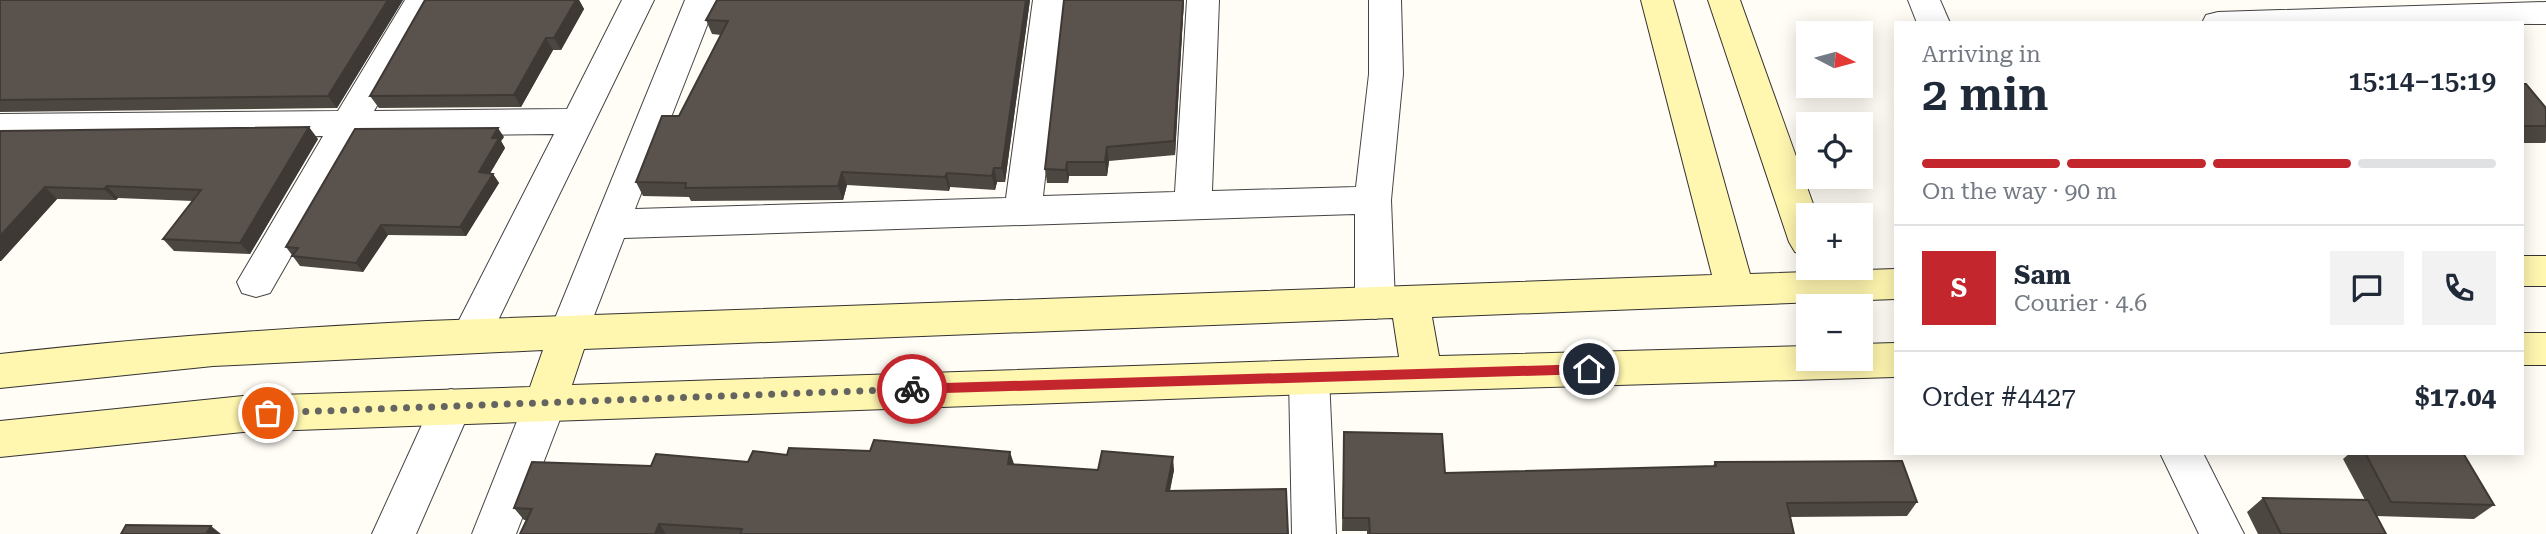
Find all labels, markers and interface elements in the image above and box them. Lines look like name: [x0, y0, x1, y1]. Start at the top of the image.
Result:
north arrow: [1796, 21, 1872, 98]
map controls: [1796, 21, 1873, 371]
text: Arriving in: [1922, 41, 2041, 68]
text: 15:14–15:19: [2348, 66, 2496, 96]
text: 2 min: [1922, 67, 2049, 121]
button: locate: [1796, 112, 1873, 189]
text: On the way · 90 m: [1922, 178, 2117, 205]
button: +: [1796, 203, 1873, 280]
button: chat: [2330, 251, 2404, 325]
button: phone: [2422, 251, 2496, 325]
text: Sam: [2014, 260, 2071, 290]
text: S: [1951, 273, 1967, 303]
text: Courier · 4.6: [2014, 290, 2147, 317]
button: −: [1796, 294, 1873, 371]
pin: [1559, 339, 1619, 399]
icon: home: [1570, 350, 1608, 388]
courier: [877, 354, 947, 424]
icon: bike: [893, 370, 931, 408]
text: Order #4427: [1922, 382, 2076, 412]
text: $17.04: [2415, 382, 2496, 412]
pin: [238, 383, 298, 443]
icon: bag: [249, 394, 287, 432]

